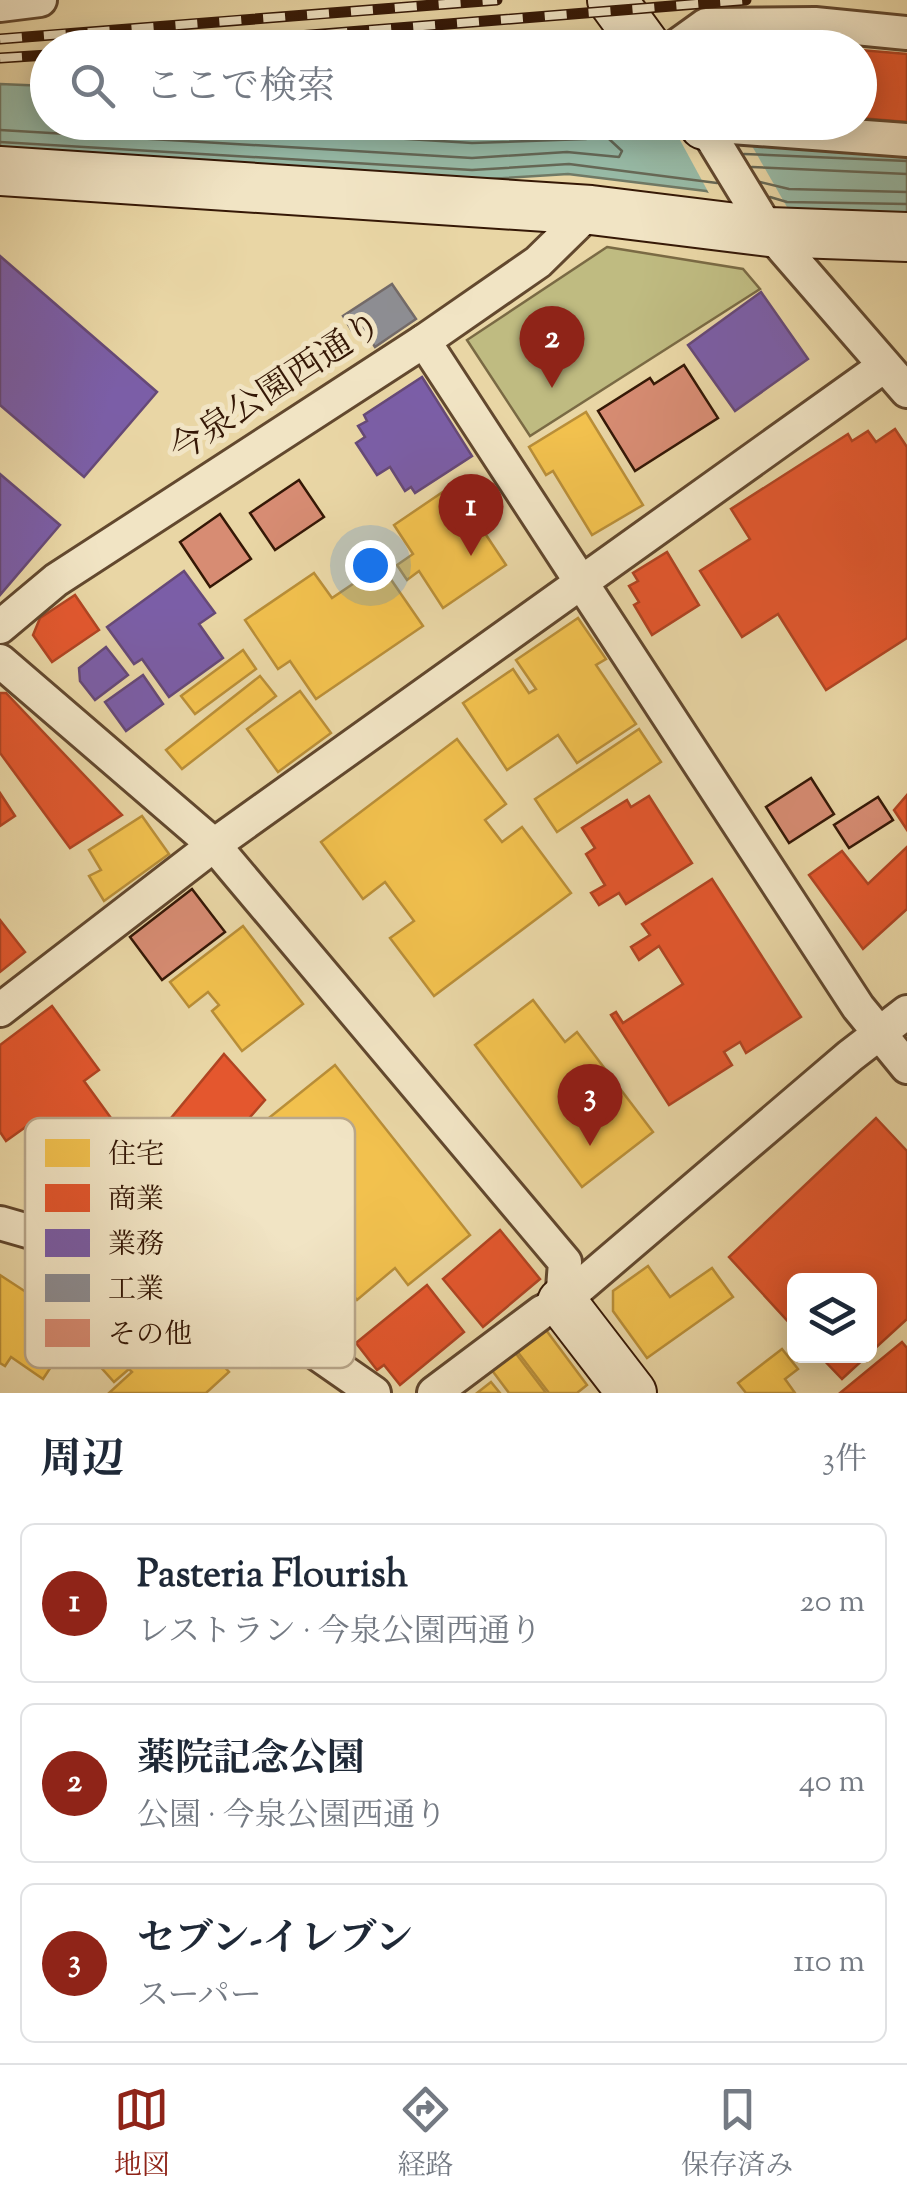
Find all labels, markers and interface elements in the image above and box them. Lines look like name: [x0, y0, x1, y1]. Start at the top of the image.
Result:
search box: [30, 30, 877, 140]
icon: search: [65, 58, 120, 113]
text: ここで検索: [145, 62, 335, 116]
street label: 今泉公園西通り: [160, 301, 394, 477]
pin: 2: [520, 306, 584, 388]
pin: 1: [438, 474, 504, 556]
your location: [345, 540, 396, 591]
pin: 3: [558, 1064, 622, 1146]
legend: [25, 1118, 355, 1368]
text: 住宅: [108, 1136, 164, 1176]
text: 商業: [108, 1181, 164, 1221]
text: 業務: [108, 1226, 164, 1266]
text: 工業: [108, 1271, 164, 1311]
map controls: [787, 1273, 877, 1363]
button: layers: [787, 1273, 877, 1363]
text: その他: [108, 1316, 192, 1356]
text: 周辺: [40, 1432, 124, 1492]
text: 3件: [822, 1438, 867, 1484]
text: Pasteria Flourish: [137, 1550, 408, 1604]
text: 1: [69, 1580, 80, 1626]
text: 20 m: [800, 1580, 865, 1626]
text: レストラン · 今泉公園西通り: [137, 1610, 542, 1656]
text: 薬院記念公園: [137, 1734, 365, 1788]
text: 2: [67, 1760, 82, 1806]
text: 40 m: [799, 1760, 865, 1806]
text: 公園 · 今泉公園西通り: [137, 1794, 447, 1840]
text: セブン-イレブン: [137, 1914, 413, 1968]
text: 3: [68, 1940, 81, 1986]
text: 110 m: [793, 1940, 865, 1986]
text: スーパー: [137, 1974, 262, 2020]
tab: 地図: [114, 2082, 170, 2187]
tab: 経路: [397, 2082, 453, 2187]
tab: 保存済み: [681, 2082, 793, 2187]

